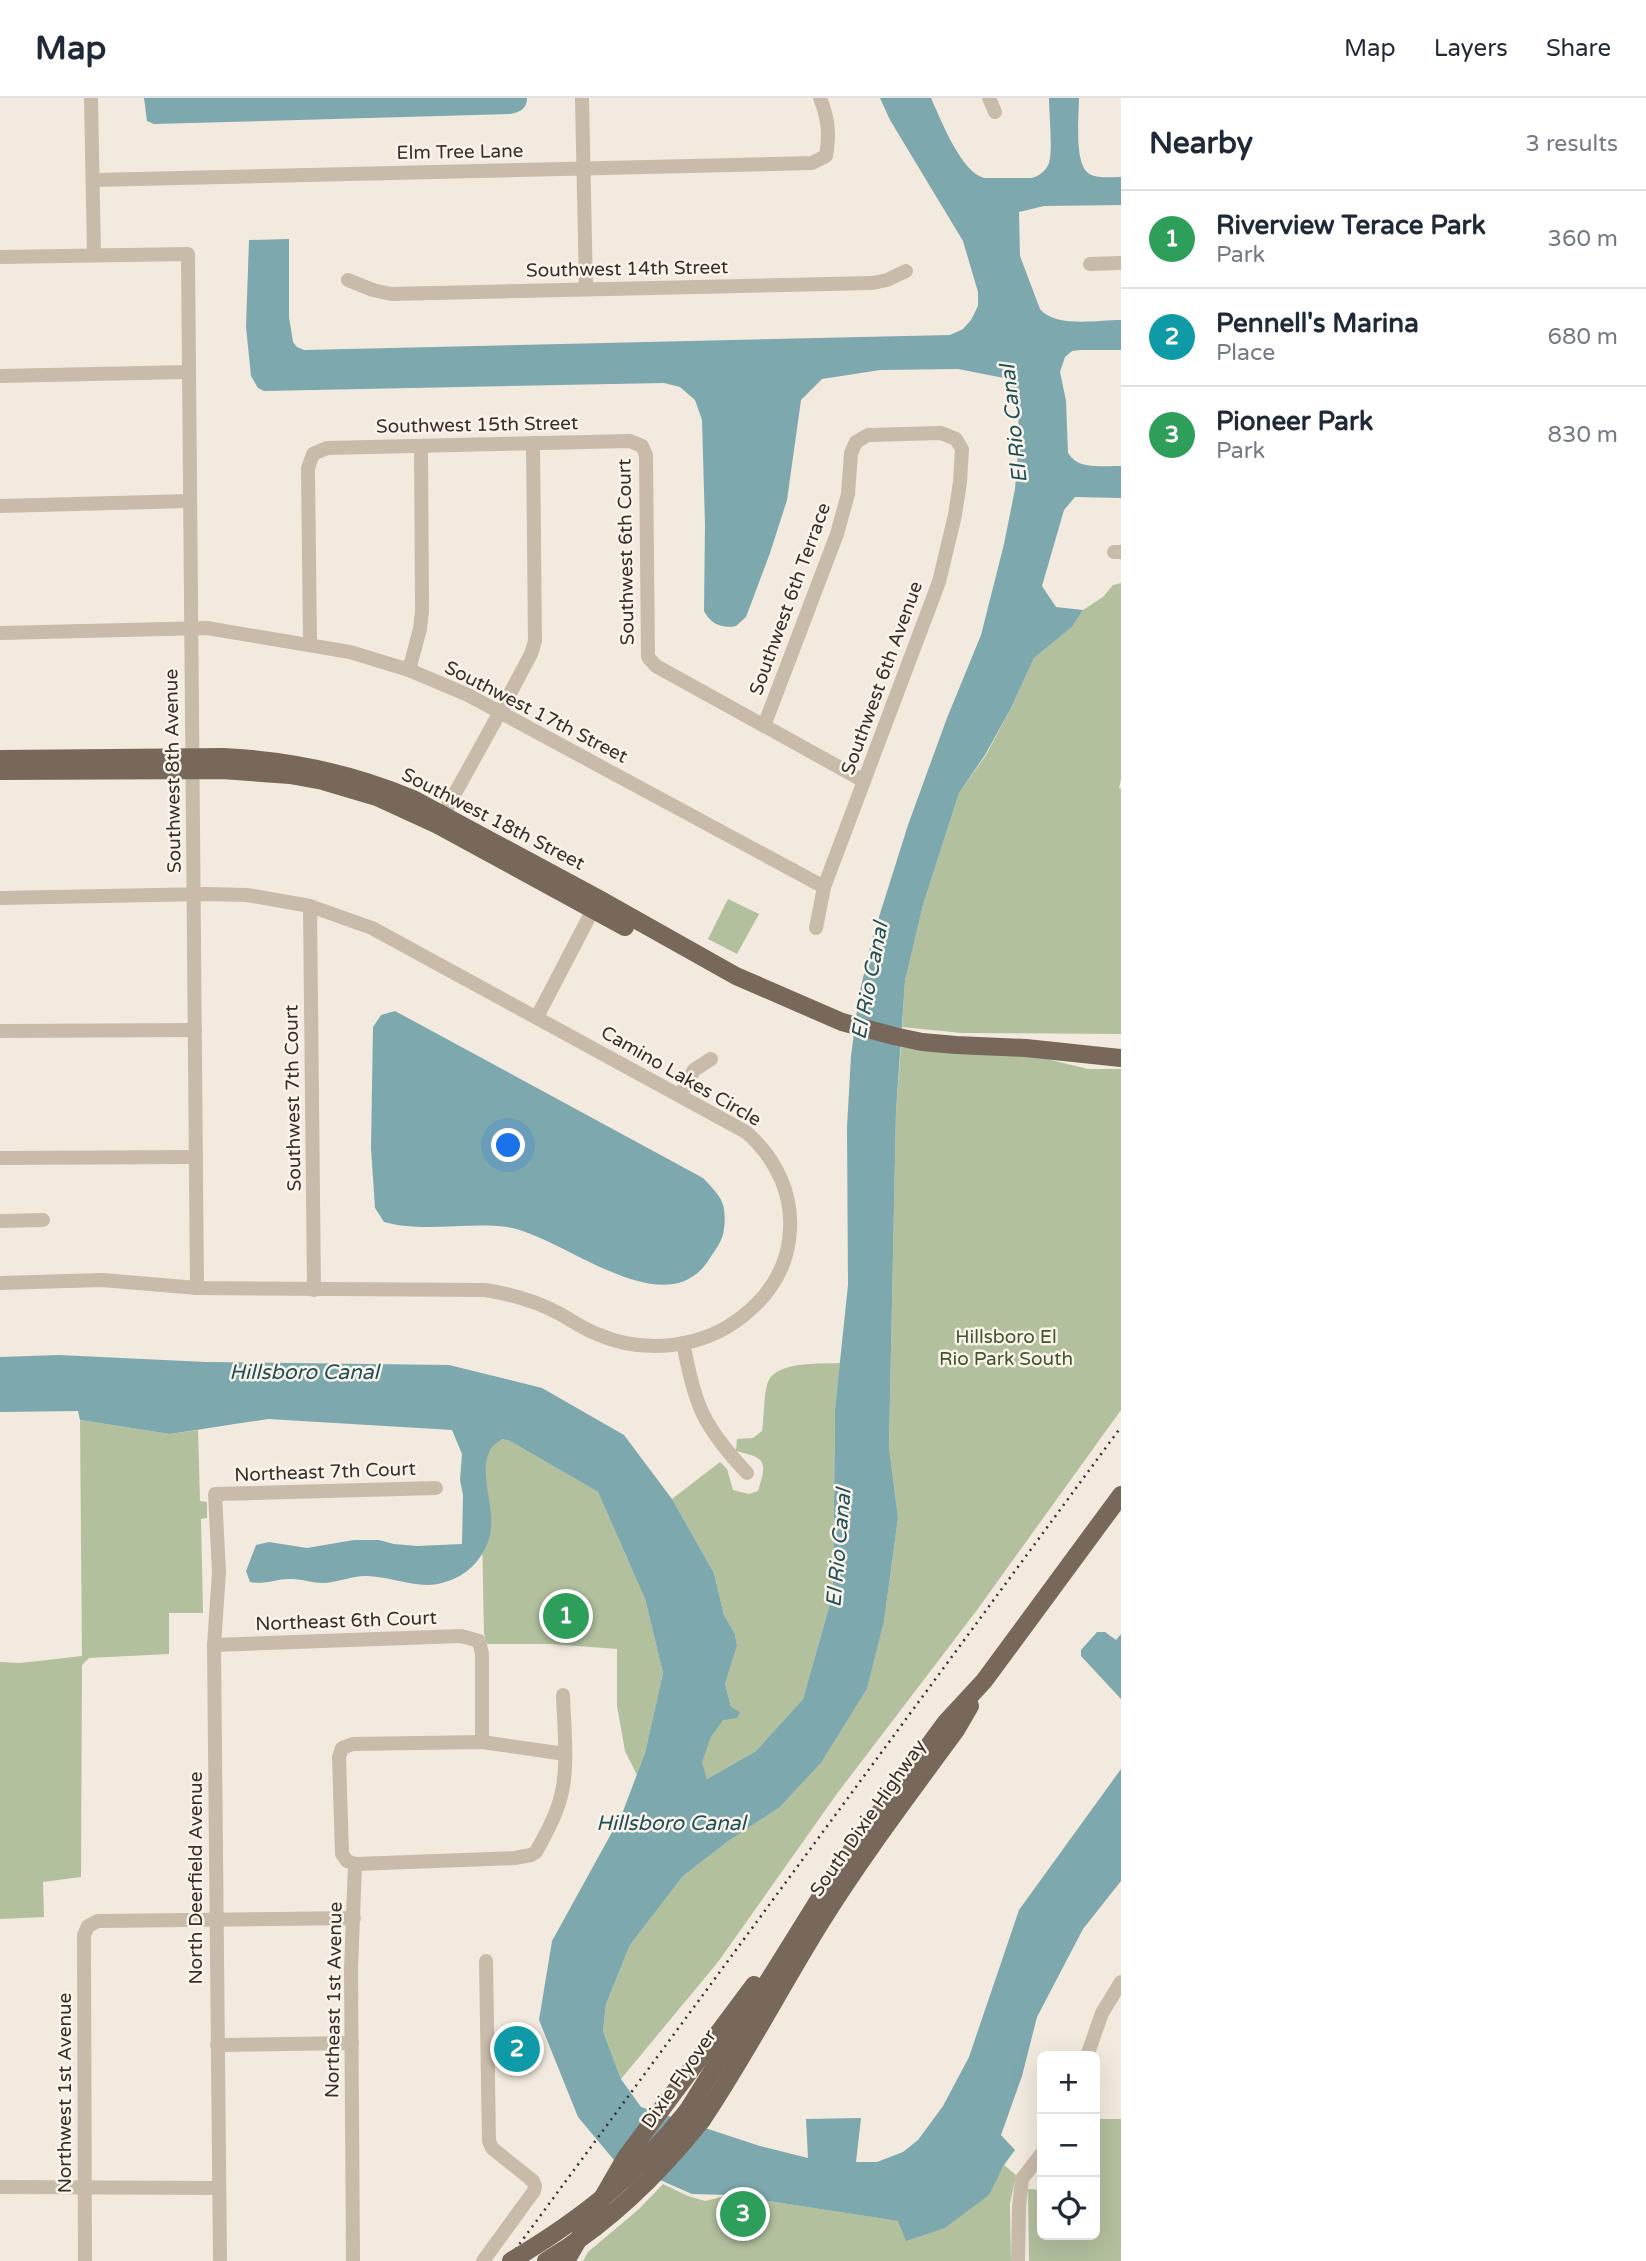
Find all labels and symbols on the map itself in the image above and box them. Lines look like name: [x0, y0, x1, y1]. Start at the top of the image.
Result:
street label: Elm Tree Lane: [396, 140, 524, 164]
street label: Southwest 14th Street: [526, 256, 728, 282]
water label: El Rio Canal: [995, 361, 1033, 484]
street label: Southwest 15th Street: [376, 412, 578, 438]
street label: Southwest 6th Court: [613, 458, 639, 646]
street label: Southwest 6th Terrace: [745, 500, 835, 698]
street label: Southwest 6th Avenue: [837, 578, 927, 778]
street label: Southwest 17th Street: [441, 656, 631, 768]
street label: Southwest 8th Avenue: [160, 669, 186, 873]
street label: Southwest 18th Street: [398, 763, 588, 875]
water label: El Rio Canal: [846, 918, 894, 1042]
street label: Southwest 7th Court: [280, 1004, 306, 1192]
street label: Camino Lakes Circle: [597, 1021, 765, 1131]
your location: [491, 1128, 525, 1162]
park label: Hillsboro El Rio Park South: [939, 1326, 1073, 1370]
water label: Hillsboro Canal: [229, 1360, 382, 1385]
street label: Northeast 7th Court: [234, 1458, 416, 1486]
water label: El Rio Canal: [821, 1485, 857, 1608]
pin: 1: [543, 1590, 589, 1642]
street label: Northeast 6th Court: [255, 1607, 437, 1635]
street label: South Dixie Highway: [806, 1735, 930, 1901]
street label: North Deerfield Avenue: [185, 1772, 207, 1984]
water label: Hillsboro Canal: [596, 1811, 749, 1836]
street label: Northeast 1st Avenue: [321, 1902, 347, 2098]
street label: Northwest 1st Avenue: [54, 1993, 76, 2193]
pin: 2: [494, 2023, 540, 2075]
street label: Dixie Flyover: [637, 2025, 721, 2132]
pin: 3: [720, 2188, 766, 2240]

